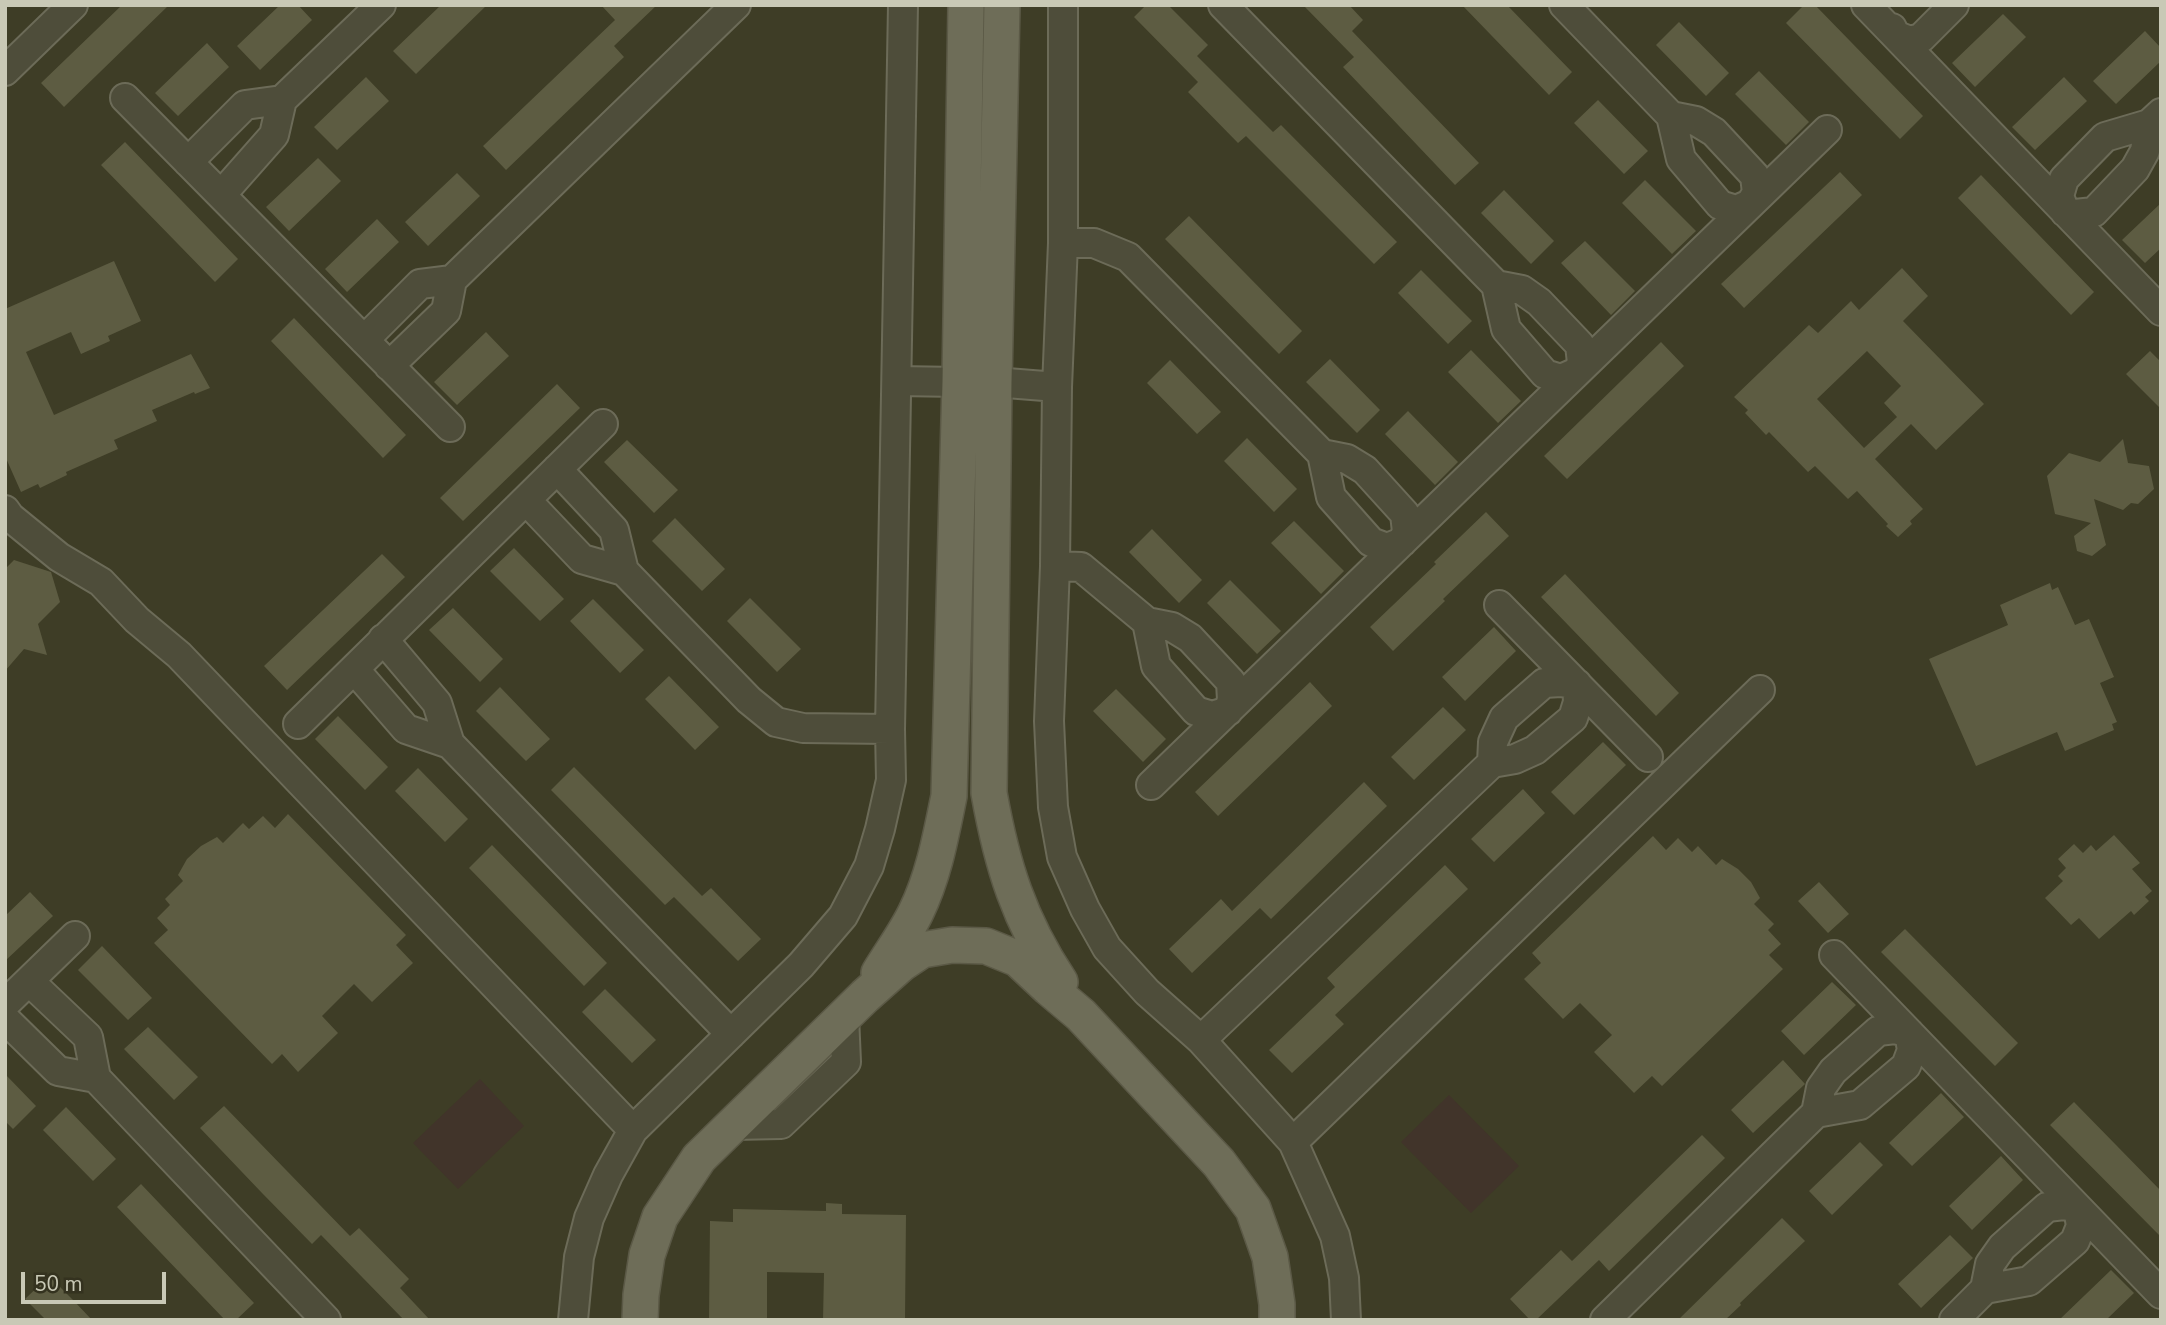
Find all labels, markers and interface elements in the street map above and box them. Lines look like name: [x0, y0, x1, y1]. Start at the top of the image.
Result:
scale bar: [24, 1258, 170, 1302]
text: 50 m: [34, 1270, 83, 1298]

